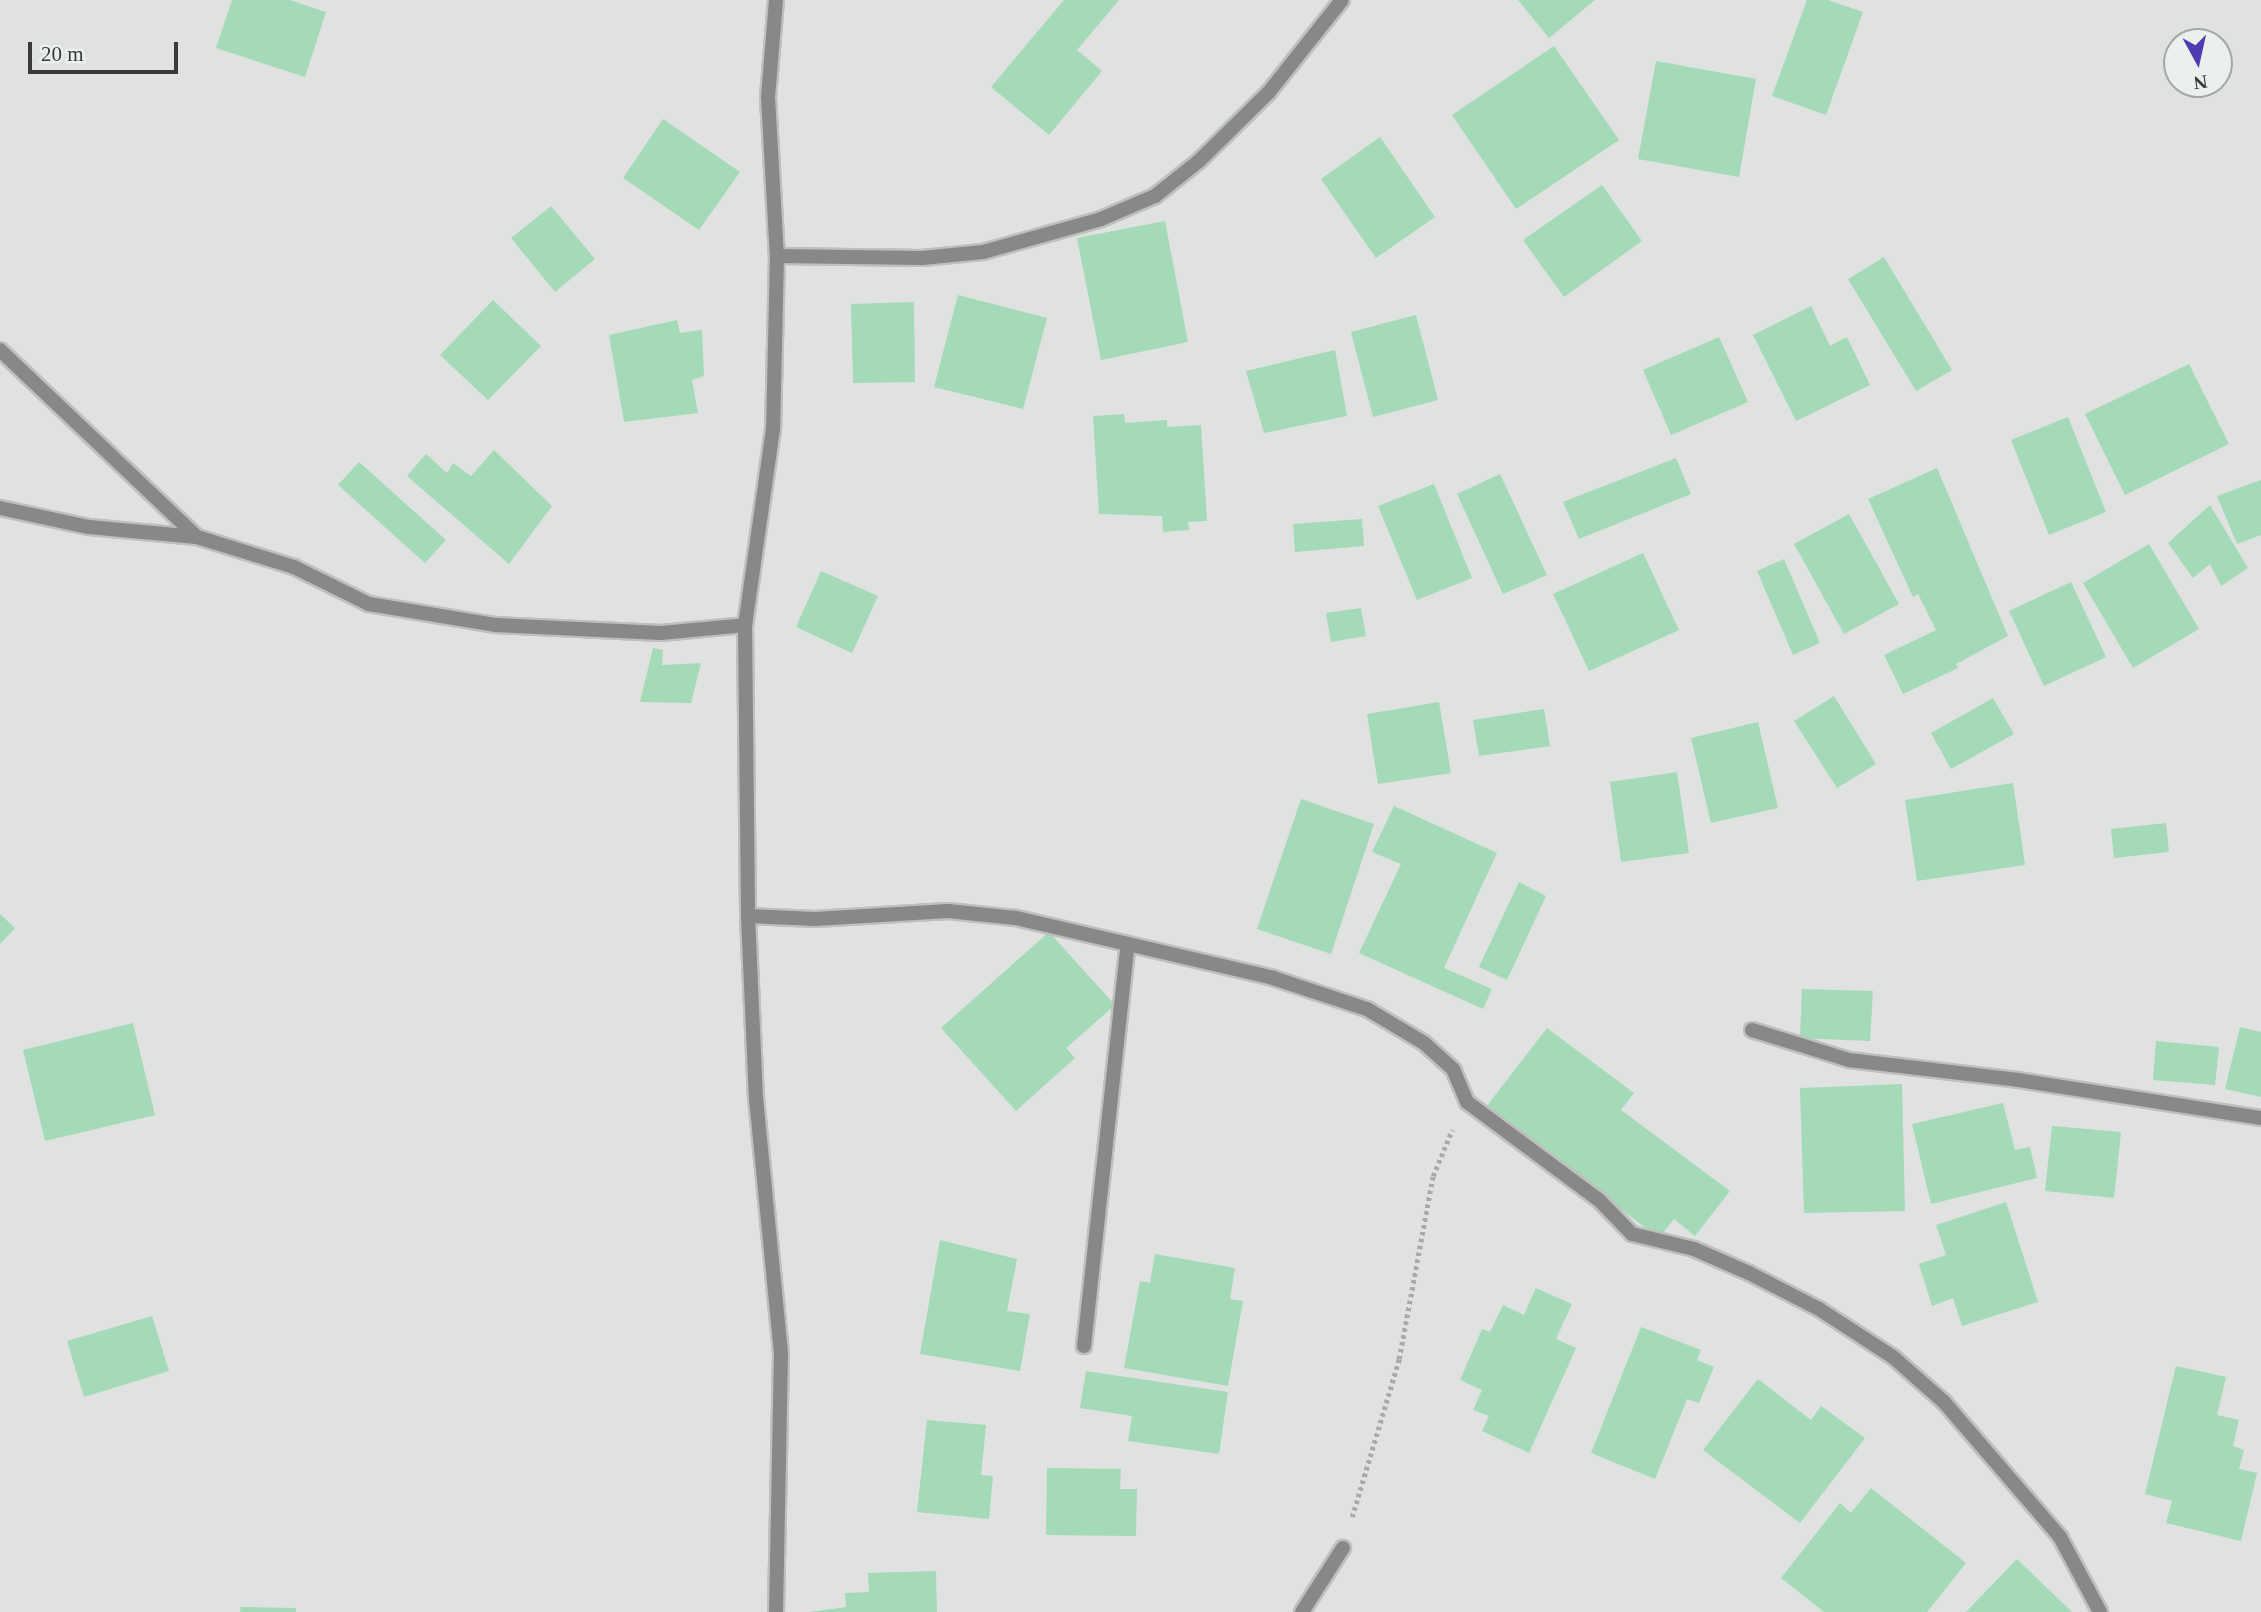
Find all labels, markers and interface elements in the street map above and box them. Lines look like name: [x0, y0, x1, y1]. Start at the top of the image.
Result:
scale bar: [32, 28, 182, 72]
north arrow: [2163, 28, 2233, 98]
text: 20 m: [41, 42, 84, 66]
text: N: [2192, 71, 2209, 94]

